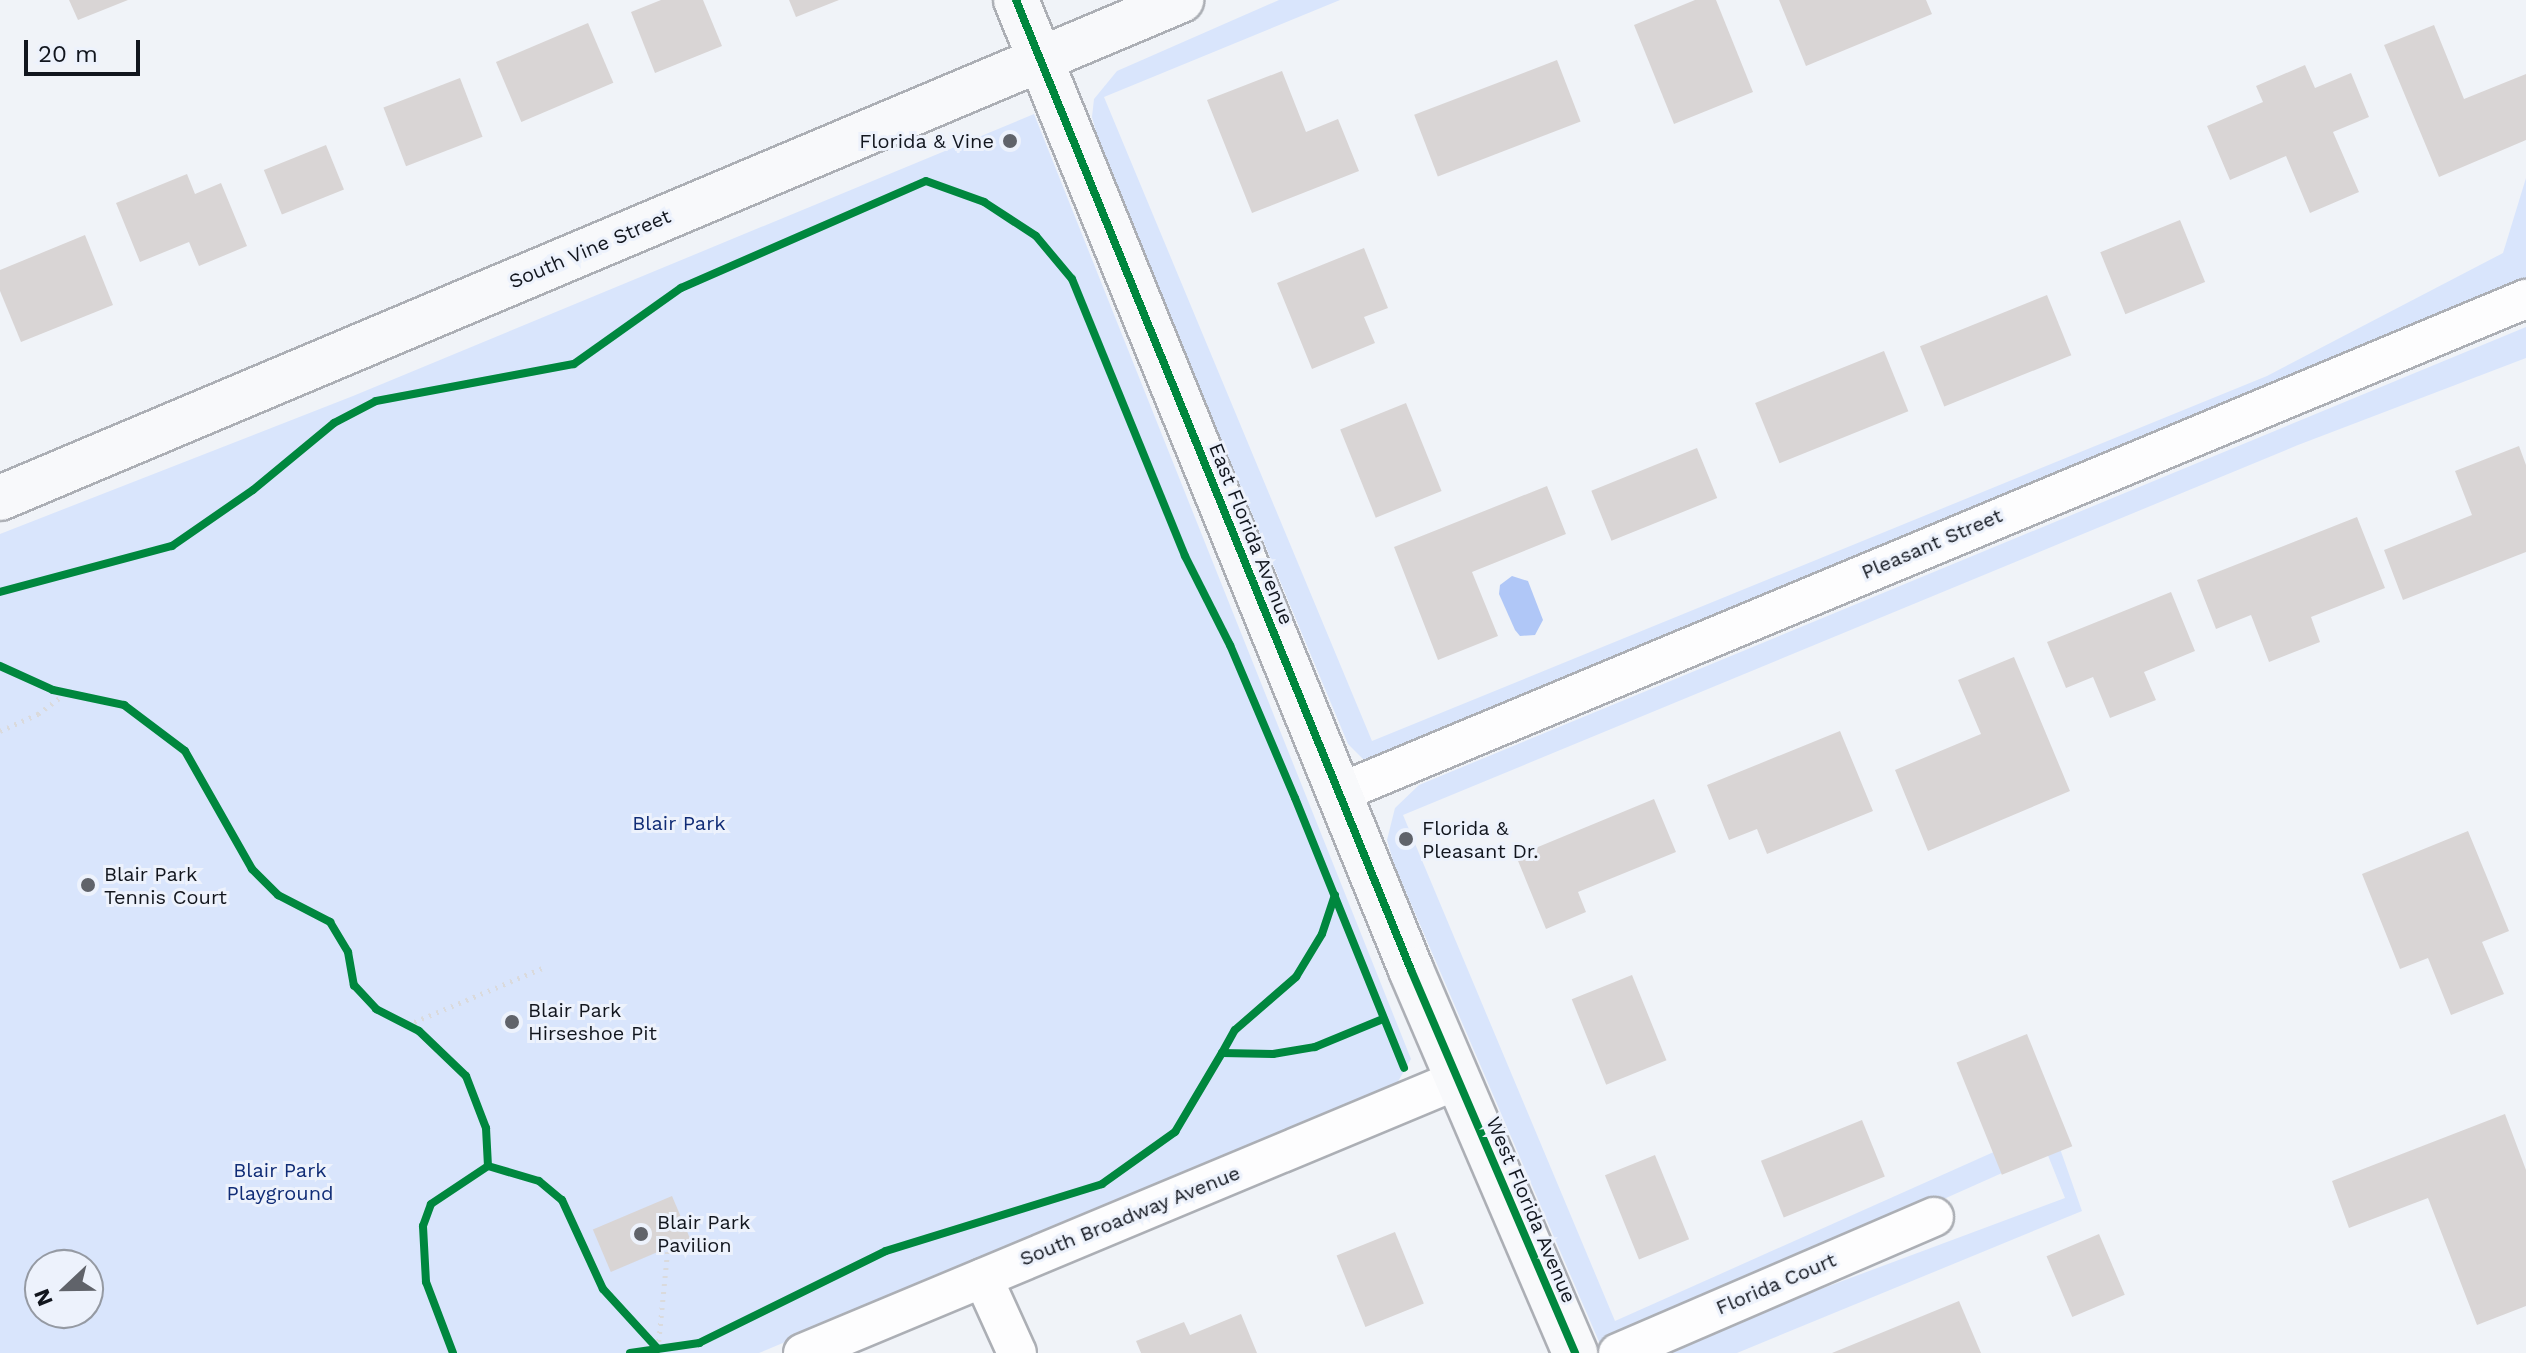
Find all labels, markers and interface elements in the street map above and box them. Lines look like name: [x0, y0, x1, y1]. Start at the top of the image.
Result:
scale bar: [28, 24, 144, 74]
text: 20 m: [38, 40, 98, 68]
place label: Florida & Vine: [858, 129, 994, 153]
marker: Florida & Vine: [1001, 132, 1019, 150]
street label: South Vine Street: [505, 204, 675, 294]
street label: East Florida Avenue: [1203, 439, 1299, 629]
street label: Pleasant Street: [1858, 504, 2006, 584]
park label: Blair Park: [632, 811, 726, 835]
place label: Florida & Pleasant Dr.: [1422, 816, 1539, 863]
marker: Florida & Pleasant Dr.: [1397, 830, 1415, 848]
place label: Blair Park Tennis Court: [104, 862, 227, 909]
marker: Blair Park Tennis Court: [79, 876, 97, 894]
place label: Blair Park Hirseshoe Pit: [528, 998, 657, 1045]
marker: Blair Park Hirseshoe Pit: [503, 1013, 521, 1031]
street label: West Florida Avenue: [1481, 1113, 1581, 1307]
park label: Blair Park Playground: [226, 1159, 334, 1206]
street label: South Broadway Avenue: [1016, 1161, 1244, 1271]
place label: Blair Park Pavilion: [657, 1210, 751, 1257]
marker: Blair Park Pavilion: [632, 1225, 650, 1243]
street label: Florida Court: [1712, 1248, 1840, 1320]
north arrow: [24, 1249, 104, 1329]
text: N: [28, 1285, 58, 1310]

